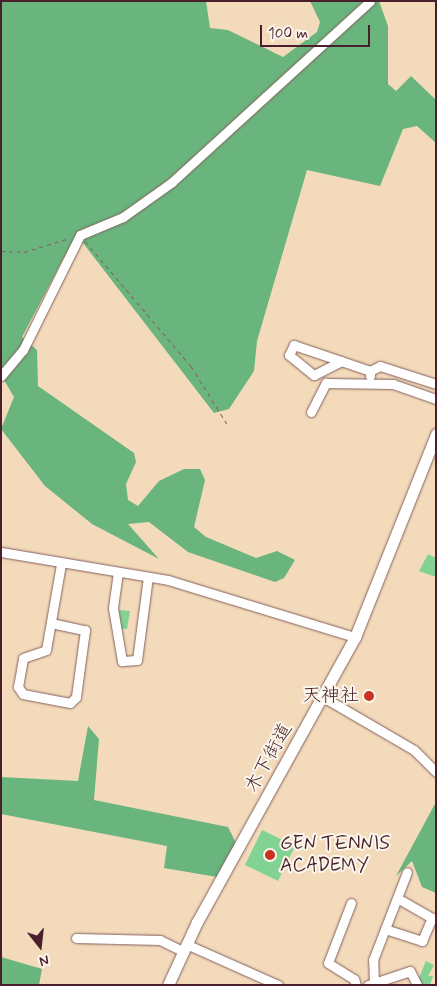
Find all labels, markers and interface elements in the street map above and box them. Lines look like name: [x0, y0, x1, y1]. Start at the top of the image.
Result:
scale bar: [262, 15, 372, 47]
text: 100 m: [268, 24, 308, 44]
place label: 天神社: [302, 685, 359, 707]
marker: 天神社: [363, 690, 375, 702]
street label: 木下街道: [241, 719, 297, 797]
place label: GEN TENNIS ACADEMY: [280, 833, 389, 877]
marker: GEN TENNIS ACADEMY: [264, 849, 276, 861]
north arrow: [15, 921, 65, 971]
text: N: [37, 950, 51, 970]

